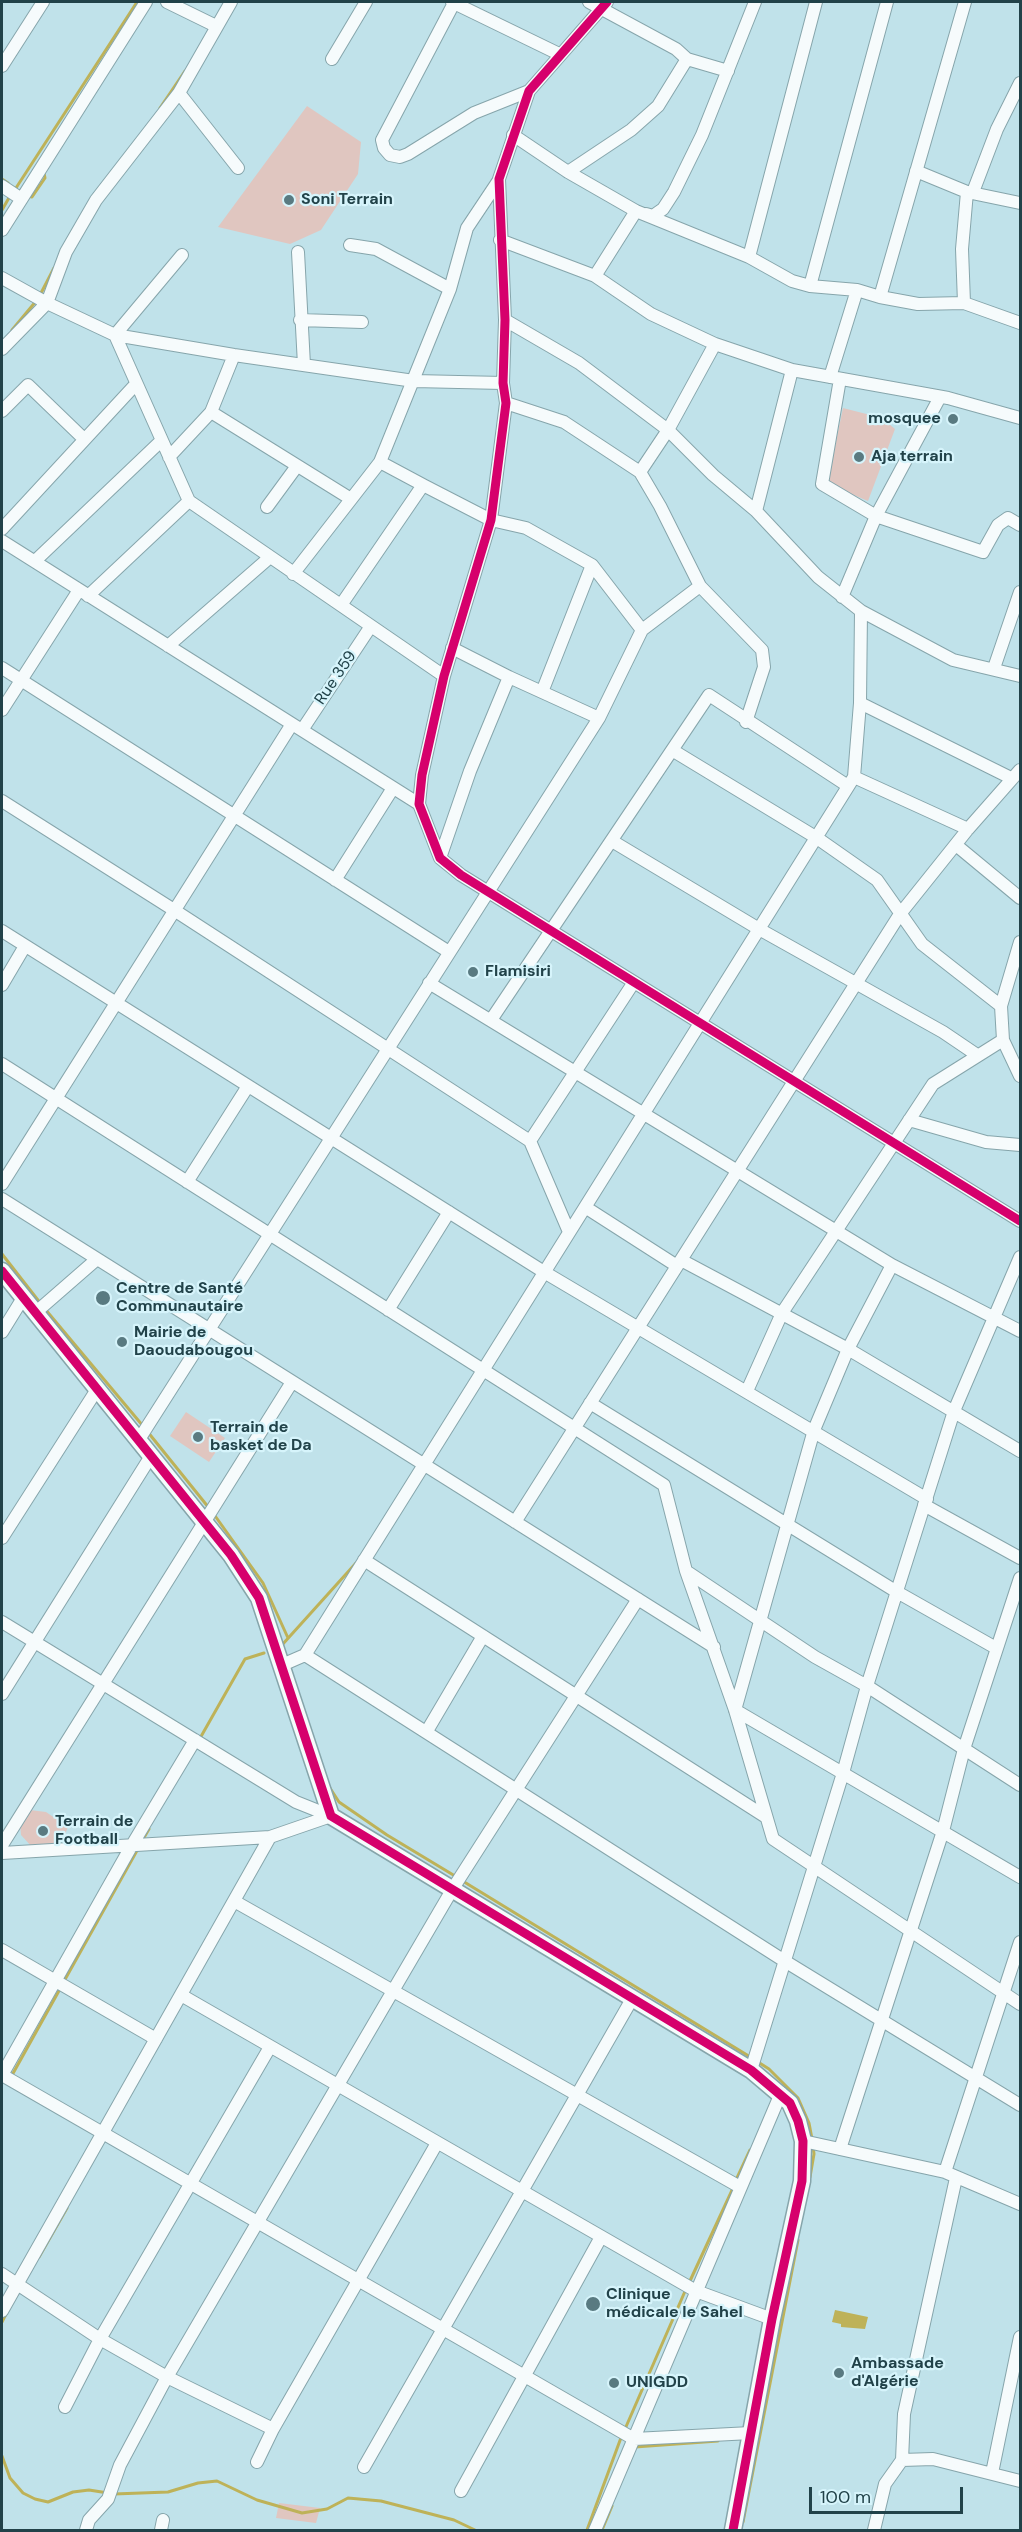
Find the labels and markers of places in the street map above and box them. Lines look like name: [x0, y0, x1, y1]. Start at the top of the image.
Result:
place label: Soni Terrain: [301, 190, 393, 210]
marker: Soni Terrain: [282, 193, 296, 207]
place label: mosquee: [868, 409, 941, 429]
marker: mosquee: [946, 412, 960, 426]
place label: Aja terrain: [871, 447, 953, 467]
marker: Aja terrain: [852, 450, 866, 464]
place label: Flamisiri: [485, 962, 551, 982]
marker: Flamisiri: [466, 965, 480, 979]
place label: Centre de Santé Communautaire: [116, 1279, 243, 1317]
marker: Centre de Santé Communautaire: [94, 1289, 112, 1307]
place label: Mairie de Daoudabougou: [134, 1323, 253, 1361]
marker: Mairie de Daoudabougou: [115, 1335, 129, 1349]
place label: Terrain de basket de Da: [210, 1418, 312, 1456]
marker: Terrain de basket de Da: [191, 1430, 205, 1444]
place label: Terrain de Football: [55, 1812, 133, 1850]
marker: Terrain de Football: [36, 1824, 50, 1838]
place label: Clinique médicale le Sahel: [606, 2285, 743, 2323]
marker: Clinique médicale le Sahel: [584, 2295, 602, 2313]
place label: Ambassade d'Algérie: [851, 2354, 944, 2392]
marker: Ambassade d'Algérie: [832, 2366, 846, 2380]
place label: UNIGDD: [626, 2373, 688, 2393]
marker: UNIGDD: [607, 2376, 621, 2390]

